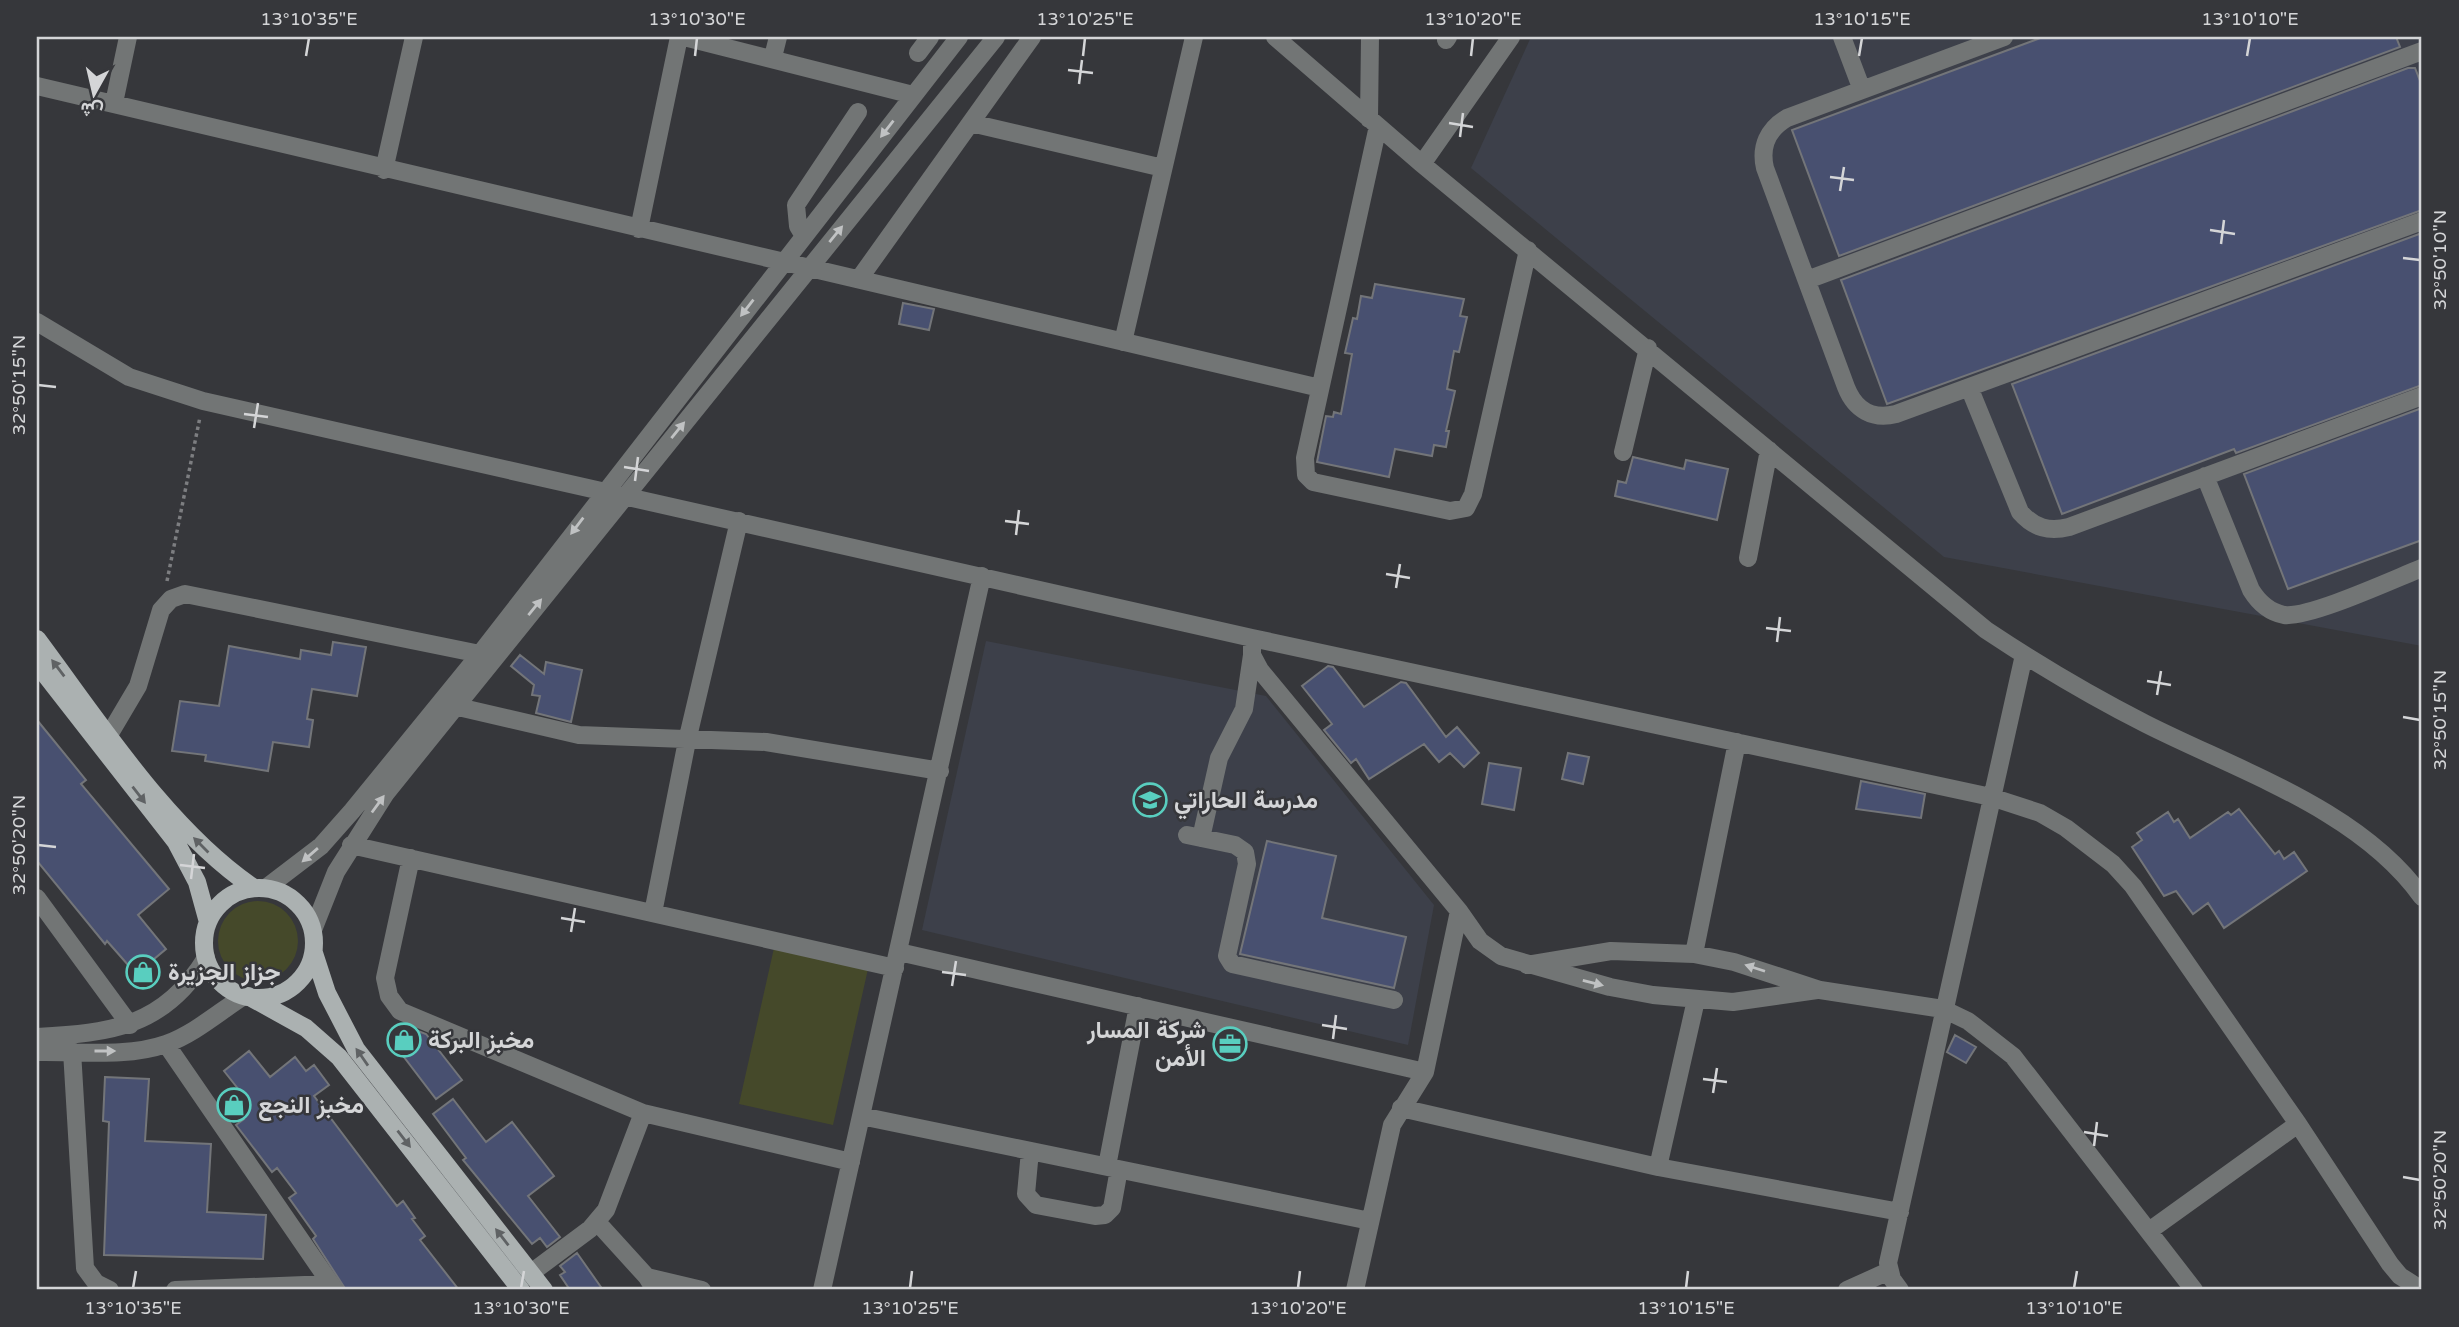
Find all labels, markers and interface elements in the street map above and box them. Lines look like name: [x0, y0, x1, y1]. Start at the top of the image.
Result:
text: 13°10'35"E: [260, 8, 358, 30]
text: 13°10'30"E: [648, 8, 746, 30]
text: 13°10'25"E: [1036, 8, 1134, 30]
text: 13°10'20"E: [1424, 8, 1522, 30]
text: 13°10'15"E: [1813, 8, 1911, 30]
text: 13°10'10"E: [2201, 8, 2299, 30]
north arrow: [60, 60, 130, 130]
text: ش: [79, 97, 105, 122]
one-way arrow: [881, 120, 895, 138]
text: 32°50'10"N: [2429, 210, 2451, 310]
one-way arrow: [828, 225, 843, 243]
one-way arrow: [740, 299, 754, 317]
text: 32°50'15"N: [8, 335, 30, 435]
one-way arrow: [670, 422, 685, 440]
one-way arrow: [570, 517, 584, 535]
one-way arrow: [527, 599, 542, 617]
one-way arrow: [52, 659, 66, 677]
text: 32°50'15"N: [2429, 670, 2451, 770]
school or university icon: مدرسة الحاراتي: [1131, 781, 1169, 819]
one-way arrow: [131, 786, 146, 804]
place label: مدرسة الحاراتي: [1174, 786, 1318, 820]
text: 32°50'20"N: [8, 795, 30, 895]
one-way arrow: [371, 795, 385, 814]
one-way arrow: [192, 837, 209, 854]
one-way arrow: [302, 847, 319, 862]
shop icon: جزاز الجزيرة: [124, 953, 162, 991]
place label: جزاز الجزيرة: [168, 958, 280, 987]
one-way arrow: [1745, 963, 1766, 973]
one-way arrow: [1582, 978, 1604, 989]
place label: شركة المسار الأمن: [1086, 1016, 1206, 1073]
shop icon: مخبز البركة: [385, 1021, 423, 1059]
office icon: شركة المسار الأمن: [1211, 1025, 1249, 1063]
place label: مخبز البركة: [428, 1026, 534, 1055]
one-way arrow: [94, 1045, 116, 1057]
one-way arrow: [355, 1048, 369, 1066]
shop icon: مخبز النجع: [215, 1086, 253, 1124]
place label: مخبز النجع: [258, 1091, 364, 1122]
one-way arrow: [397, 1130, 411, 1148]
text: 32°50'20"N: [2429, 1130, 2451, 1230]
one-way arrow: [494, 1228, 509, 1246]
text: 13°10'35"E: [84, 1297, 182, 1319]
text: 13°10'30"E: [472, 1297, 570, 1319]
text: 13°10'25"E: [861, 1297, 959, 1319]
text: 13°10'20"E: [1249, 1297, 1347, 1319]
text: 13°10'15"E: [1637, 1297, 1735, 1319]
text: 13°10'10"E: [2025, 1297, 2123, 1319]

